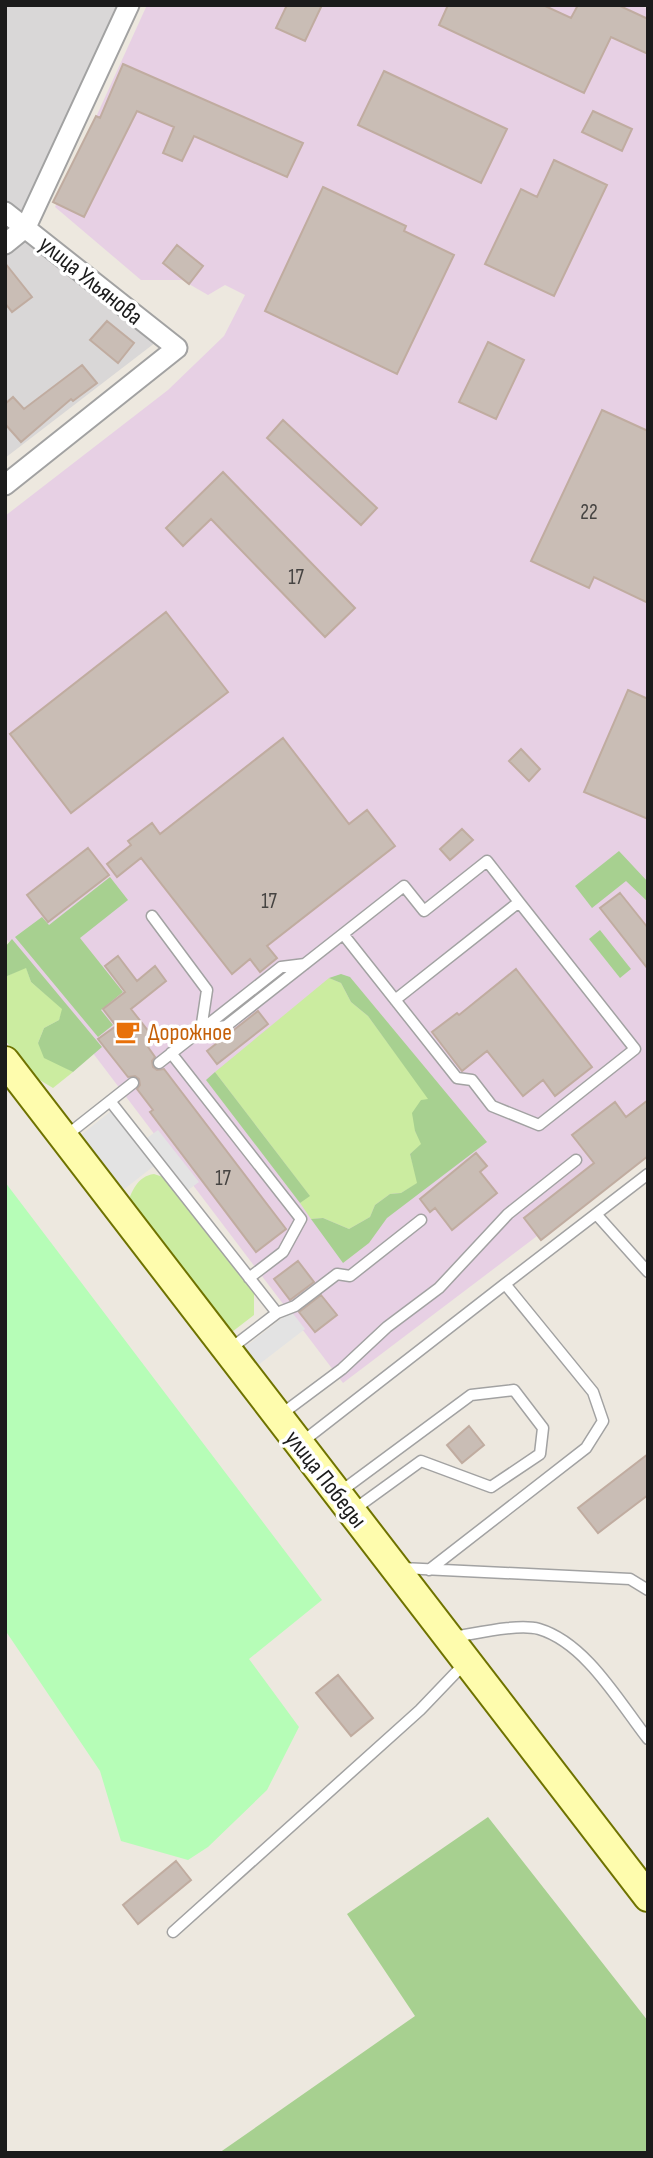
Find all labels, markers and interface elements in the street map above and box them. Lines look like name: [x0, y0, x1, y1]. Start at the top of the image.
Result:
street label: улица Ульянова: [33, 230, 149, 331]
house number: 22: [580, 500, 598, 525]
house number: 17: [288, 565, 304, 590]
house number: 17: [261, 889, 277, 914]
cafe icon: Дорожное: [114, 1018, 142, 1046]
place label: Дорожное: [148, 1018, 232, 1047]
house number: 17: [215, 1166, 231, 1191]
street label: улица Победы: [278, 1425, 373, 1534]

